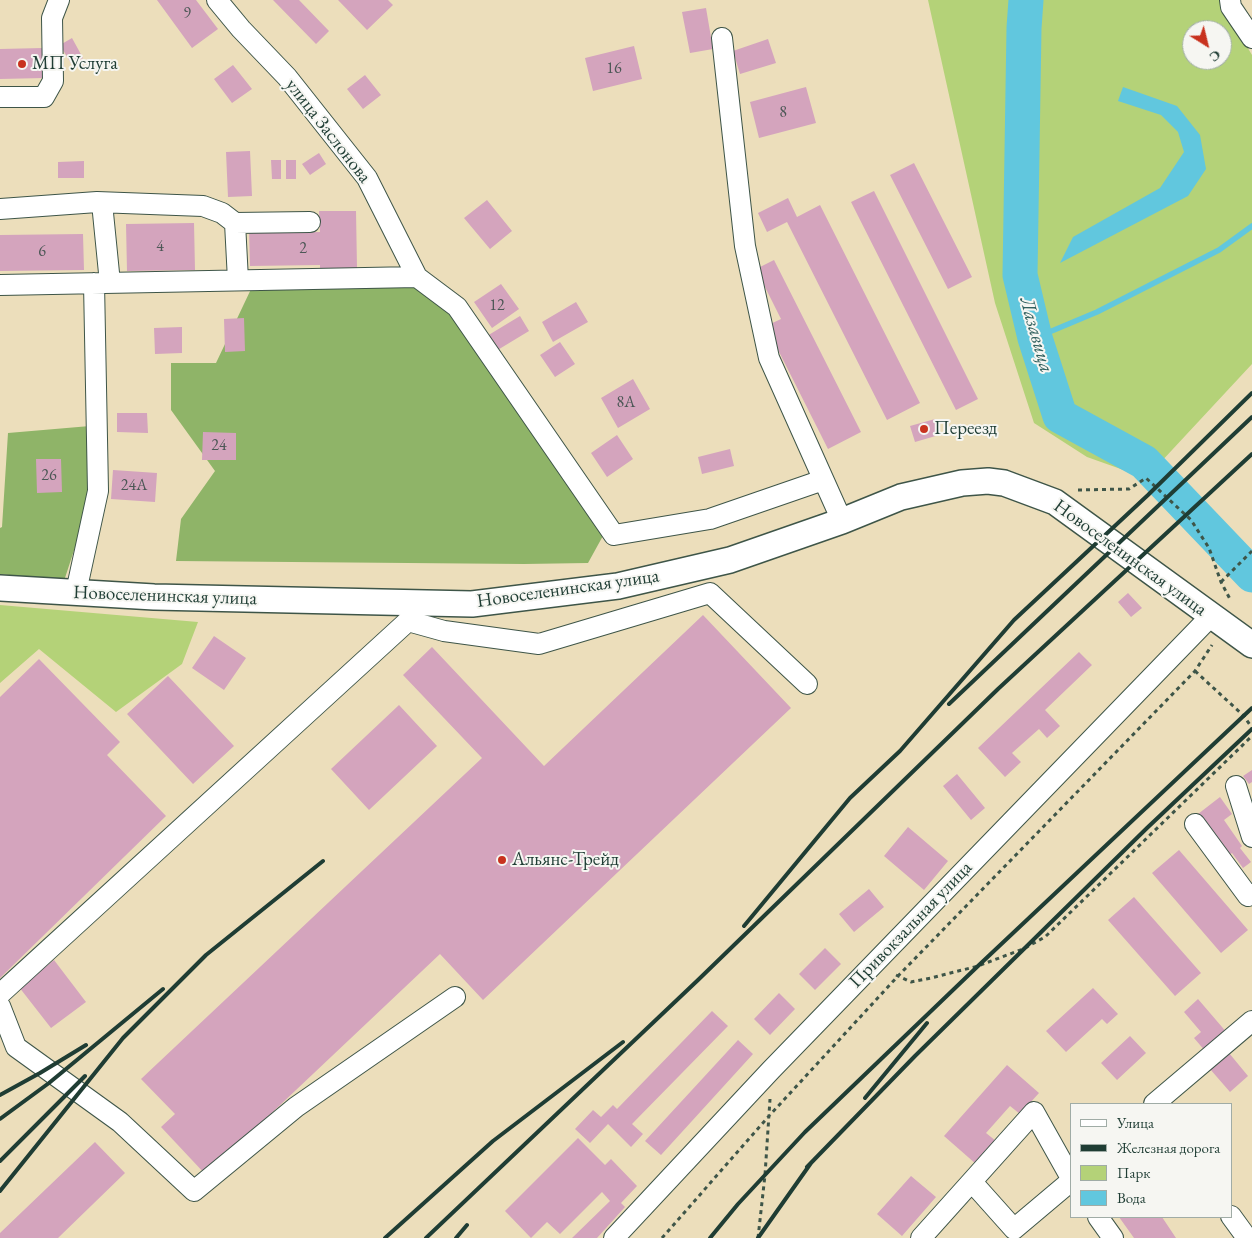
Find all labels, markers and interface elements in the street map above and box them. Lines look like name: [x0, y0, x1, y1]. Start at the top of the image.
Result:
house number: 9: [183, 4, 191, 24]
north arrow: [1182, 20, 1232, 70]
text: С: [1206, 46, 1225, 67]
place label: МП Услуга: [32, 53, 118, 75]
marker: МП Услуга: [16, 58, 28, 70]
house number: 16: [606, 59, 622, 79]
street label: улица Заслонова: [280, 74, 376, 188]
house number: 8: [779, 103, 787, 123]
house number: 4: [156, 237, 164, 257]
house number: 2: [299, 239, 307, 259]
house number: 6: [38, 242, 46, 262]
water label: Лазавица: [1014, 295, 1058, 375]
house number: 12: [489, 296, 505, 316]
house number: 8А: [617, 393, 635, 413]
place label: Переезд: [934, 418, 997, 440]
marker: Переезд: [918, 423, 930, 435]
house number: 24: [211, 436, 227, 456]
house number: 26: [41, 466, 57, 486]
house number: 24А: [121, 476, 147, 496]
street label: Новоселенинская улица: [1049, 495, 1211, 621]
street label: Новоселенинская улица: [475, 565, 661, 613]
street label: Новоселенинская улица: [73, 581, 257, 611]
place label: Альянс-Трейд: [512, 849, 619, 871]
marker: Альянс-Трейд: [496, 854, 508, 866]
street label: Привокзальная улица: [845, 857, 977, 993]
legend: [1070, 1103, 1232, 1218]
text: Улица: [1117, 1113, 1154, 1132]
text: Железная дорога: [1117, 1138, 1220, 1157]
text: Парк: [1117, 1163, 1150, 1182]
text: Вода: [1117, 1188, 1146, 1207]

